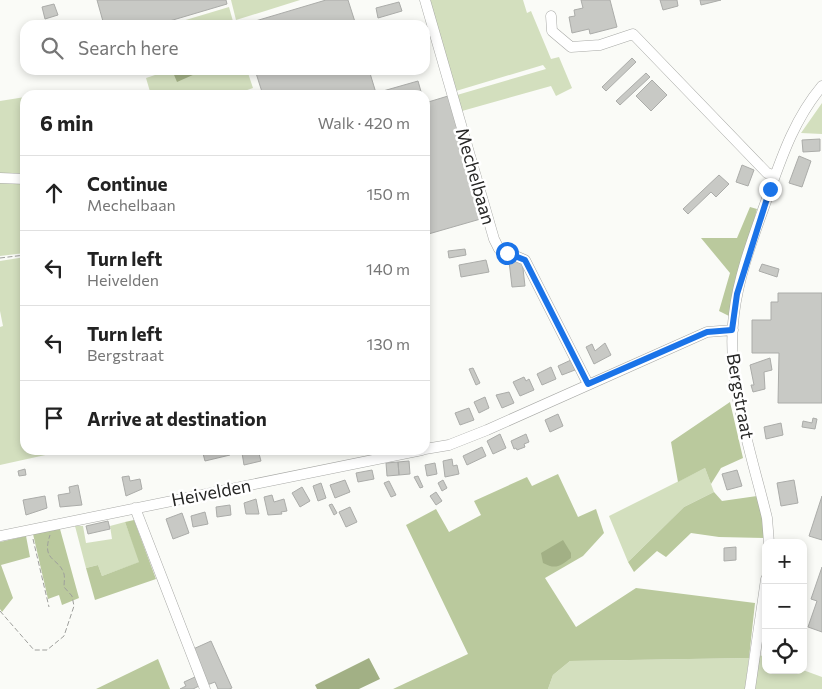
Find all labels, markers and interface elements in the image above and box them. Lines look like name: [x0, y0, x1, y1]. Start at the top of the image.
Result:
search box: [20, 20, 430, 75]
icon: search: [38, 34, 66, 62]
text: Search here: [78, 36, 178, 59]
text: 6 min: [40, 110, 93, 135]
text: Walk · 420 m: [318, 113, 410, 132]
street label: Mechelbaan: [452, 125, 500, 227]
text: Continue: [87, 172, 167, 195]
route end: [759, 178, 782, 201]
icon: ahead: [40, 179, 68, 207]
text: 150 m: [367, 184, 410, 203]
text: Mechelbaan: [87, 195, 176, 214]
route start: [496, 242, 519, 265]
text: Turn left: [87, 247, 162, 270]
icon: left: [40, 254, 68, 282]
text: 140 m: [366, 259, 410, 278]
text: Heivelden: [87, 270, 159, 289]
text: Turn left: [87, 322, 162, 345]
icon: left: [40, 329, 68, 357]
text: 130 m: [367, 334, 410, 353]
text: Bergstraat: [87, 345, 164, 364]
street label: Bergstraat: [723, 351, 759, 441]
icon: arrive: [40, 404, 68, 432]
text: Arrive at destination: [87, 407, 267, 430]
street label: Heivelden: [169, 473, 253, 511]
map controls: [762, 539, 807, 674]
button: +: [762, 539, 807, 584]
button: −: [762, 584, 807, 629]
button: locate: [762, 629, 807, 674]

